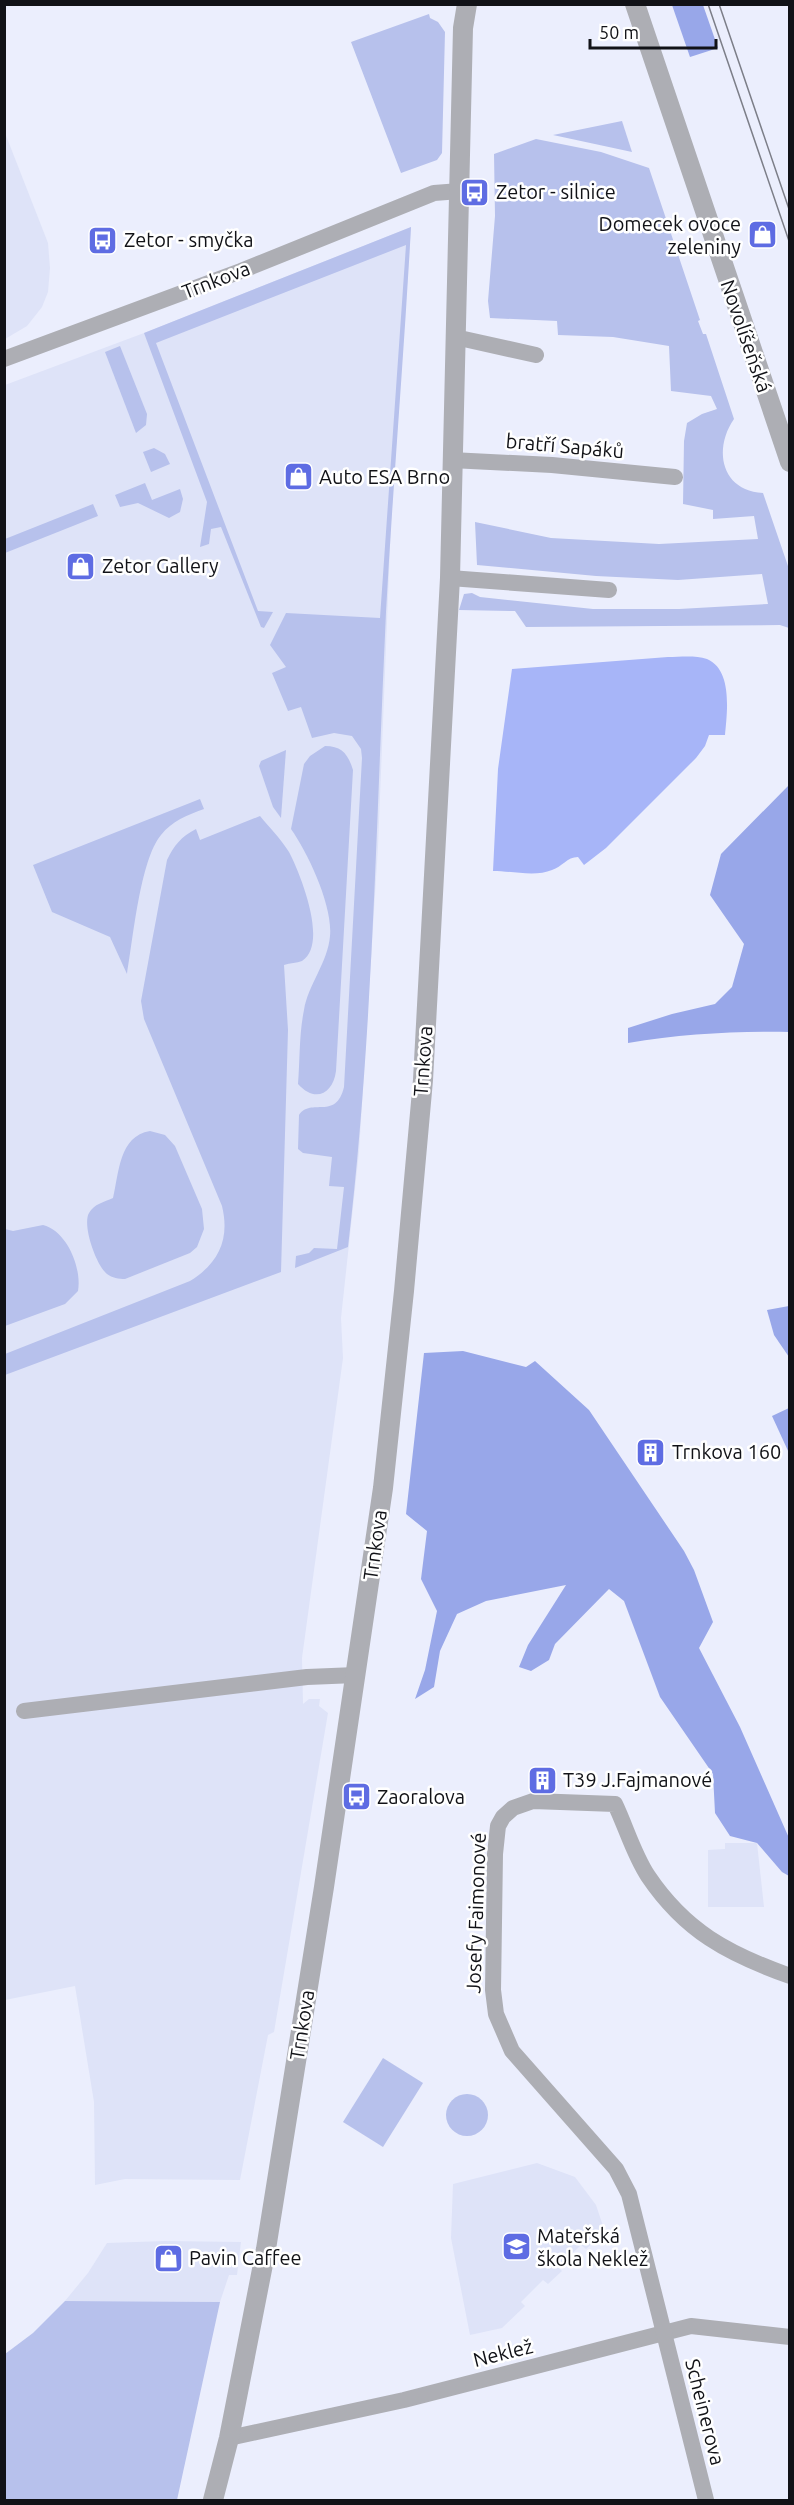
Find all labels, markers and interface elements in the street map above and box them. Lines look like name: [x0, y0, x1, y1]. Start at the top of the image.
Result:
scale bar: [590, 12, 716, 50]
text: 50 m: [599, 22, 639, 42]
bus stop icon: Zetor - silnice: [459, 176, 491, 208]
place label: Zetor - silnice: [496, 180, 616, 203]
place label: Domecek ovoce zeleniny: [599, 212, 741, 258]
shop icon: Domecek ovoce zeleniny: [746, 219, 778, 251]
bus stop icon: Zetor - smyčka: [87, 224, 119, 256]
place label: Zetor - smyčka: [124, 228, 254, 251]
street label: Trnkova: [179, 256, 253, 303]
street label: Novolíšeňská: [716, 276, 776, 395]
street label: bratří Sapáků: [505, 429, 625, 462]
shop icon: Auto ESA Brno: [282, 461, 314, 493]
place label: Auto ESA Brno: [319, 465, 450, 488]
shop icon: Zetor Gallery: [65, 550, 97, 582]
place label: Zetor Gallery: [102, 554, 219, 577]
street label: Trnkova: [409, 1025, 436, 1097]
building icon: Trnkova 160: [635, 1436, 667, 1468]
place label: Trnkova 160: [672, 1440, 781, 1463]
street label: Trnkova: [358, 1508, 391, 1582]
building icon: T39 J.Fajmanové: [526, 1764, 558, 1796]
place label: T39 J.Fajmanové: [563, 1768, 712, 1791]
bus stop icon: Zaoralova: [340, 1781, 372, 1813]
place label: Zaoralova: [377, 1785, 465, 1808]
street label: Josefy Faimonové: [461, 1832, 490, 1994]
street label: Trnkova: [285, 1988, 318, 2062]
place label: Mateřská škola Neklež: [537, 2224, 648, 2270]
school or university icon: Mateřská škola Neklež: [500, 2231, 532, 2263]
shop icon: Pavin Caffee: [152, 2242, 184, 2274]
place label: Pavin Caffee: [189, 2246, 302, 2269]
street label: Neklež: [471, 2334, 535, 2371]
street label: Scheinerova: [681, 2356, 730, 2467]

